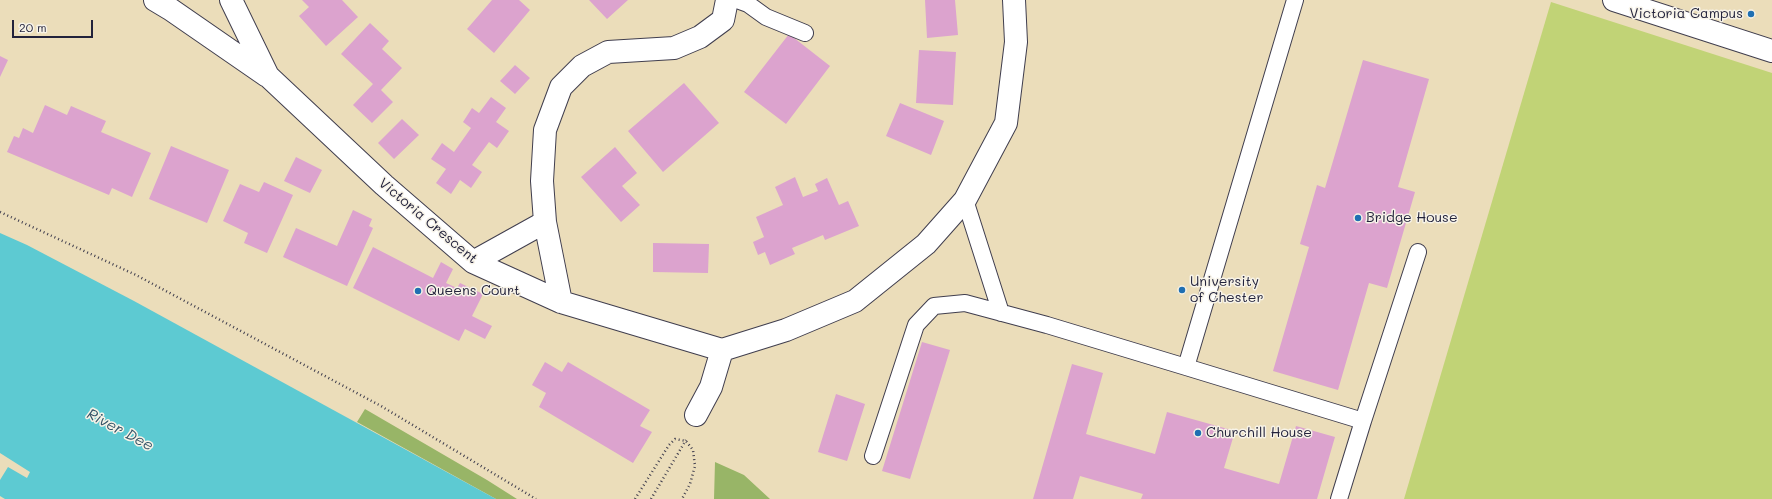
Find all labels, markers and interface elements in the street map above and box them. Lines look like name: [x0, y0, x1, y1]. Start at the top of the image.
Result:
place label: Victoria Campus: [1630, 6, 1743, 22]
marker: Victoria Campus: [1746, 9, 1756, 19]
scale bar: [14, 12, 95, 38]
text: 20 m: [19, 19, 47, 35]
street label: Victoria Crescent: [375, 175, 481, 267]
place label: Bridge House: [1366, 210, 1458, 226]
marker: Bridge House: [1353, 213, 1363, 223]
place label: University of Chester: [1190, 274, 1263, 306]
place label: Queens Court: [426, 283, 520, 299]
marker: University of Chester: [1177, 285, 1187, 295]
marker: Queens Court: [413, 286, 423, 296]
water label: River Dee: [84, 405, 156, 455]
place label: Churchill House: [1206, 425, 1312, 441]
marker: Churchill House: [1193, 428, 1203, 438]

